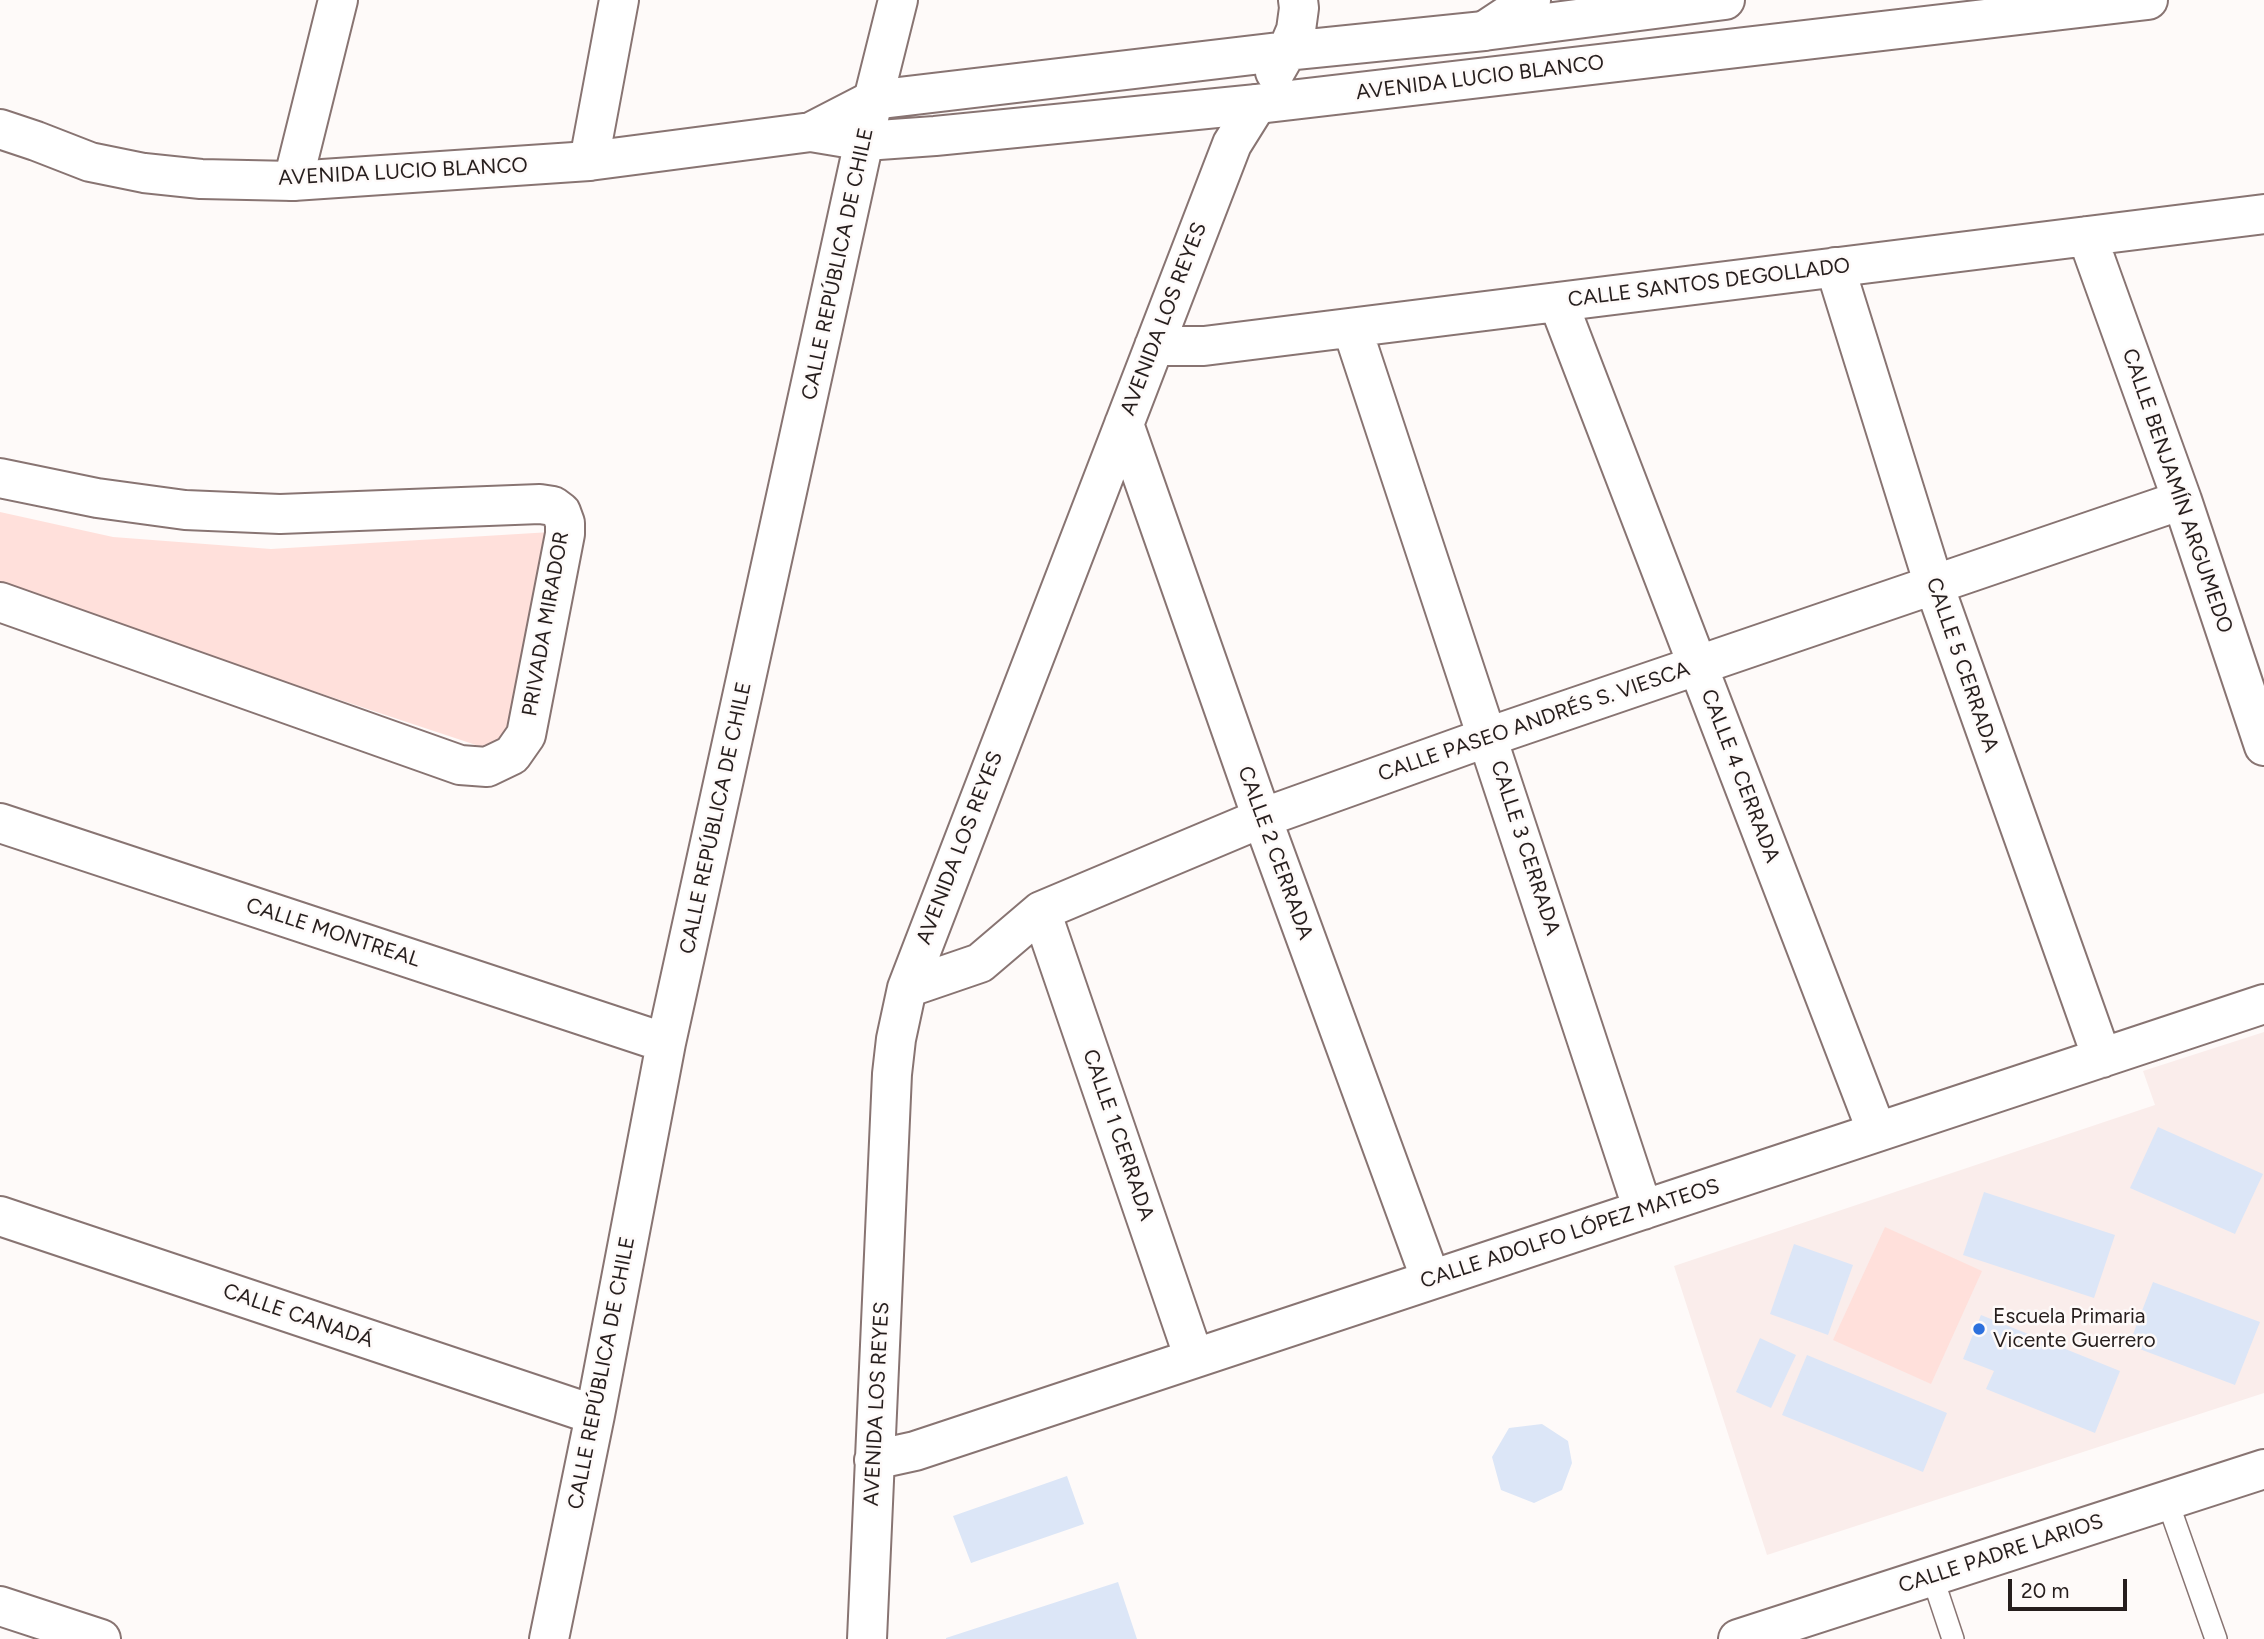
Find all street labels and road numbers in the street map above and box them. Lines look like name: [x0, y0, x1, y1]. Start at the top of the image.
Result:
street label: AVENIDA LUCIO BLANCO: [1354, 50, 1606, 106]
street label: CALLE REPÚBLICA DE CHILE: [797, 126, 879, 402]
street label: AVENIDA LUCIO BLANCO: [278, 153, 528, 191]
street label: AVENIDA LOS REYES: [1116, 219, 1212, 419]
street label: CALLE SANTOS DEGOLLADO: [1566, 253, 1852, 313]
street label: CALLE BENJAMÍN ARGUMEDO: [2116, 345, 2238, 637]
street label: PRIVADA MIRADOR: [517, 530, 575, 718]
street label: CALLE 5 CERRADA: [1920, 574, 2004, 756]
street label: CALLE PASEO ANDRÉS S. VIESCA: [1375, 657, 1693, 787]
street label: CALLE REPÚBLICA DE CHILE: [675, 680, 757, 956]
street label: CALLE 4 CERRADA: [1695, 686, 1785, 866]
street label: AVENIDA LOS REYES: [912, 748, 1008, 948]
street label: CALLE 3 CERRADA: [1485, 757, 1565, 939]
street label: CALLE 2 CERRADA: [1232, 763, 1318, 943]
street label: CALLE MONTREAL: [243, 893, 423, 973]
street label: CALLE 1 CERRADA: [1077, 1046, 1159, 1224]
street label: CALLE ADOLFO LÓPEZ MATEOS: [1417, 1174, 1723, 1294]
street label: CALLE REPÚBLICA DE CHILE: [563, 1234, 641, 1512]
street label: CALLE CANADÁ: [220, 1278, 376, 1354]
street label: AVENIDA LOS REYES: [859, 1301, 895, 1507]
street label: CALLE PADRE LARIOS: [1896, 1509, 2106, 1599]

